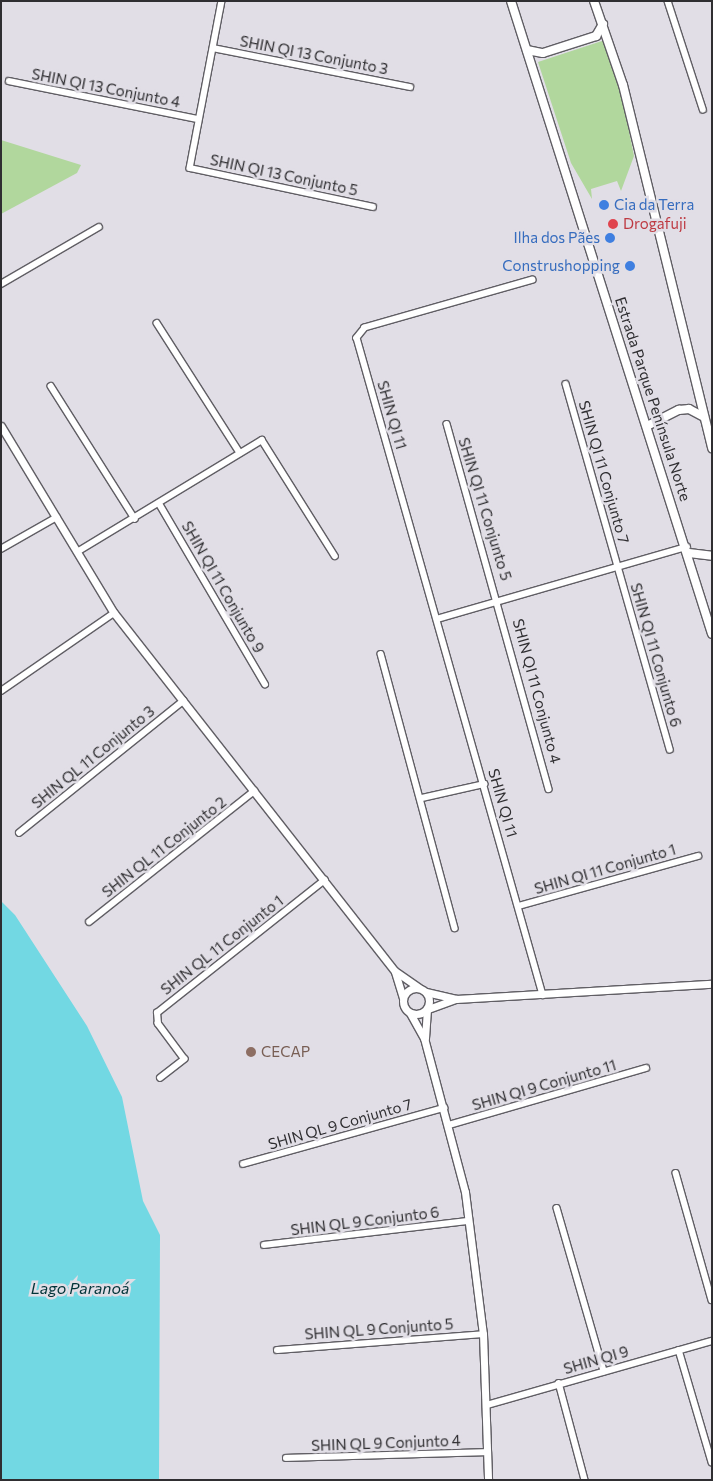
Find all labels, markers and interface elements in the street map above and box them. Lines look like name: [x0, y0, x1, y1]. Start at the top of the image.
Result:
street label: SHIN QI 13 Conjunto 3: [238, 32, 390, 78]
street label: SHIN QI 13 Conjunto 4: [30, 65, 182, 111]
street label: SHIN QI 13 Conjunto 5: [208, 151, 360, 199]
place label: Cia da Terra: [614, 196, 694, 214]
marker: Cia da Terra: [598, 199, 610, 211]
place label: Drogafuji: [623, 215, 687, 233]
marker: Drogafuji: [607, 218, 619, 230]
place label: Ilha dos Pães: [514, 229, 600, 247]
marker: Ilha dos Pães: [604, 232, 616, 244]
place label: Construshopping: [502, 257, 620, 275]
marker: Construshopping: [624, 260, 636, 272]
street label: Estrada Parque Península Norte: [611, 295, 695, 503]
street label: SHIN QI 11: [374, 379, 410, 451]
street label: SHIN QI 11 Conjunto 7: [575, 398, 633, 546]
street label: SHIN QI 11 Conjunto 5: [455, 435, 515, 583]
street label: SHIN QI 11 Conjunto 9: [178, 518, 268, 656]
street label: SHIN QI 11 Conjunto 6: [627, 581, 685, 729]
street label: SHIN QI 11 Conjunto 4: [509, 617, 565, 765]
street label: SHIN QL 11 Conjunto 3: [28, 702, 158, 812]
street label: SHIN QI 11: [485, 767, 521, 839]
street label: SHIN QL 11 Conjunto 2: [98, 793, 230, 901]
street label: SHIN QI 11 Conjunto 1: [532, 840, 678, 898]
street label: SHIN QL 11 Conjunto 1: [157, 892, 287, 998]
place label: CECAP: [261, 1043, 310, 1061]
marker: CECAP: [245, 1046, 257, 1058]
street label: SHIN QI 9 Conjunto 11: [470, 1056, 618, 1114]
street label: SHIN QL 9 Conjunto 7: [266, 1095, 414, 1153]
street label: SHIN QL 9 Conjunto 6: [290, 1203, 440, 1239]
water label: Lago Paranoá: [31, 1278, 129, 1298]
street label: SHIN QL 9 Conjunto 5: [304, 1315, 454, 1343]
street label: SHIN QI 9: [561, 1342, 631, 1378]
street label: SHIN QL 9 Conjunto 4: [311, 1431, 461, 1455]

